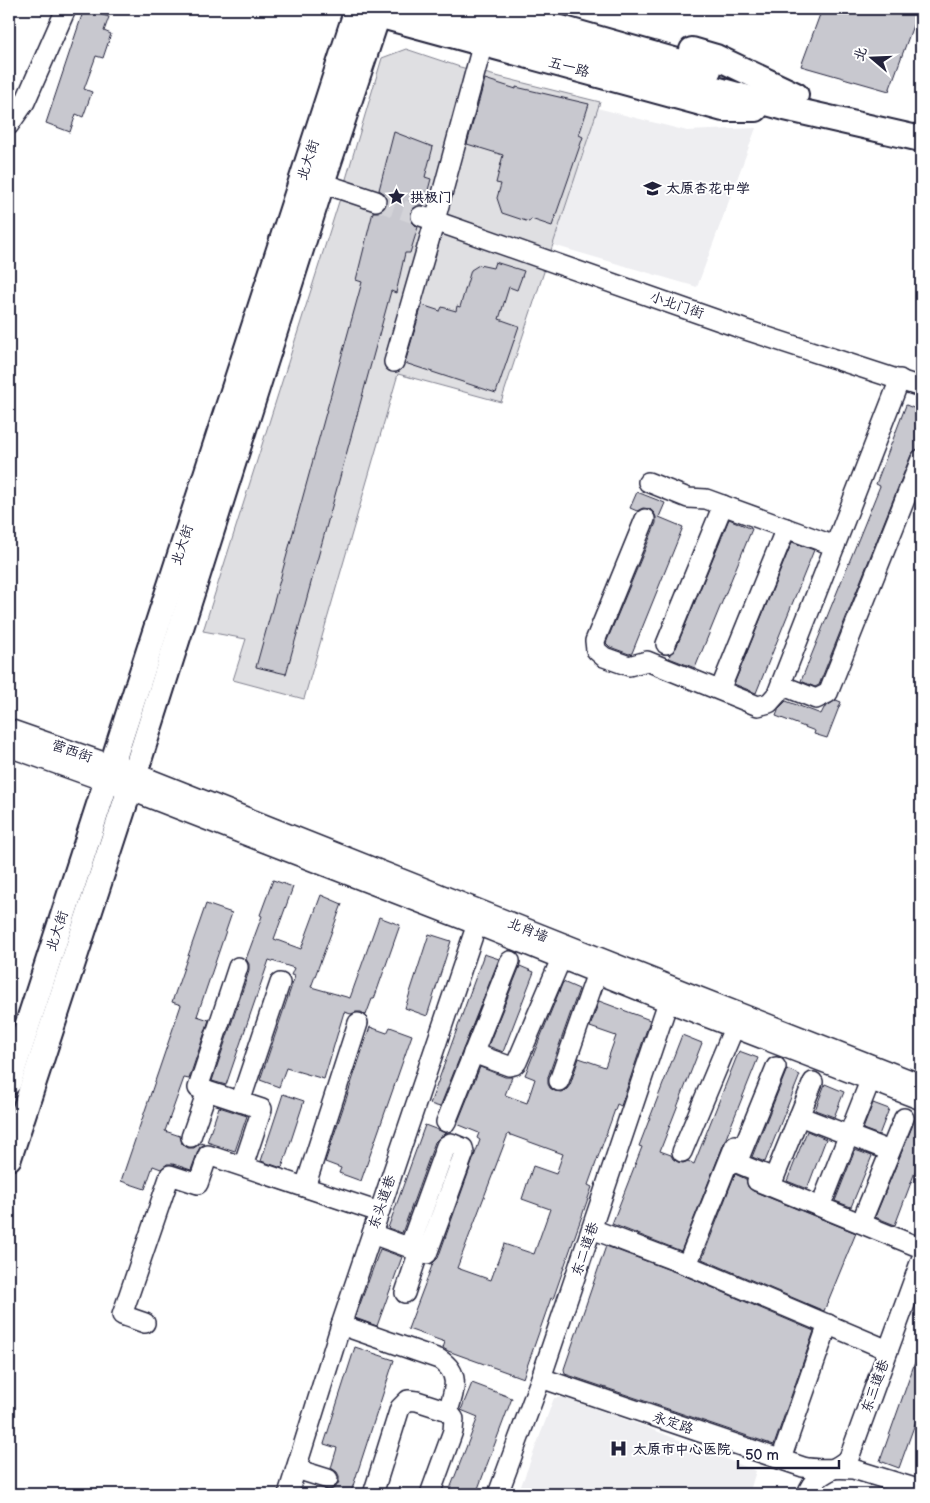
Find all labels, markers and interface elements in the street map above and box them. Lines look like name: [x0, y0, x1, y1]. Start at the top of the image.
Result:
north arrow: [848, 32, 898, 82]
text: 北: [850, 45, 870, 63]
street label: 五一路: [547, 53, 591, 81]
street label: 北大街: [293, 137, 323, 183]
school or university icon: 太原杏花中学: [642, 178, 662, 198]
place label: 太原杏花中学: [666, 180, 750, 197]
place icon: 拱极门: [386, 187, 406, 207]
place label: 拱极门: [410, 189, 452, 206]
street label: 小北门街: [648, 288, 706, 322]
street label: 北大街: [167, 522, 197, 568]
street label: 营西街: [49, 736, 95, 766]
street label: 北大街: [42, 908, 72, 954]
street label: 北肖墙: [505, 914, 551, 946]
street label: 东头道巷: [365, 1172, 399, 1231]
street label: 东二道巷: [568, 1219, 602, 1278]
street label: 东三道巷: [857, 1356, 893, 1415]
street label: 永定路: [650, 1408, 696, 1438]
scale bar: [738, 1438, 839, 1470]
hospital icon: 太原市中心医院: [609, 1439, 629, 1459]
place label: 太原市中心医院: [633, 1441, 731, 1458]
text: 50 m: [745, 1446, 779, 1465]

